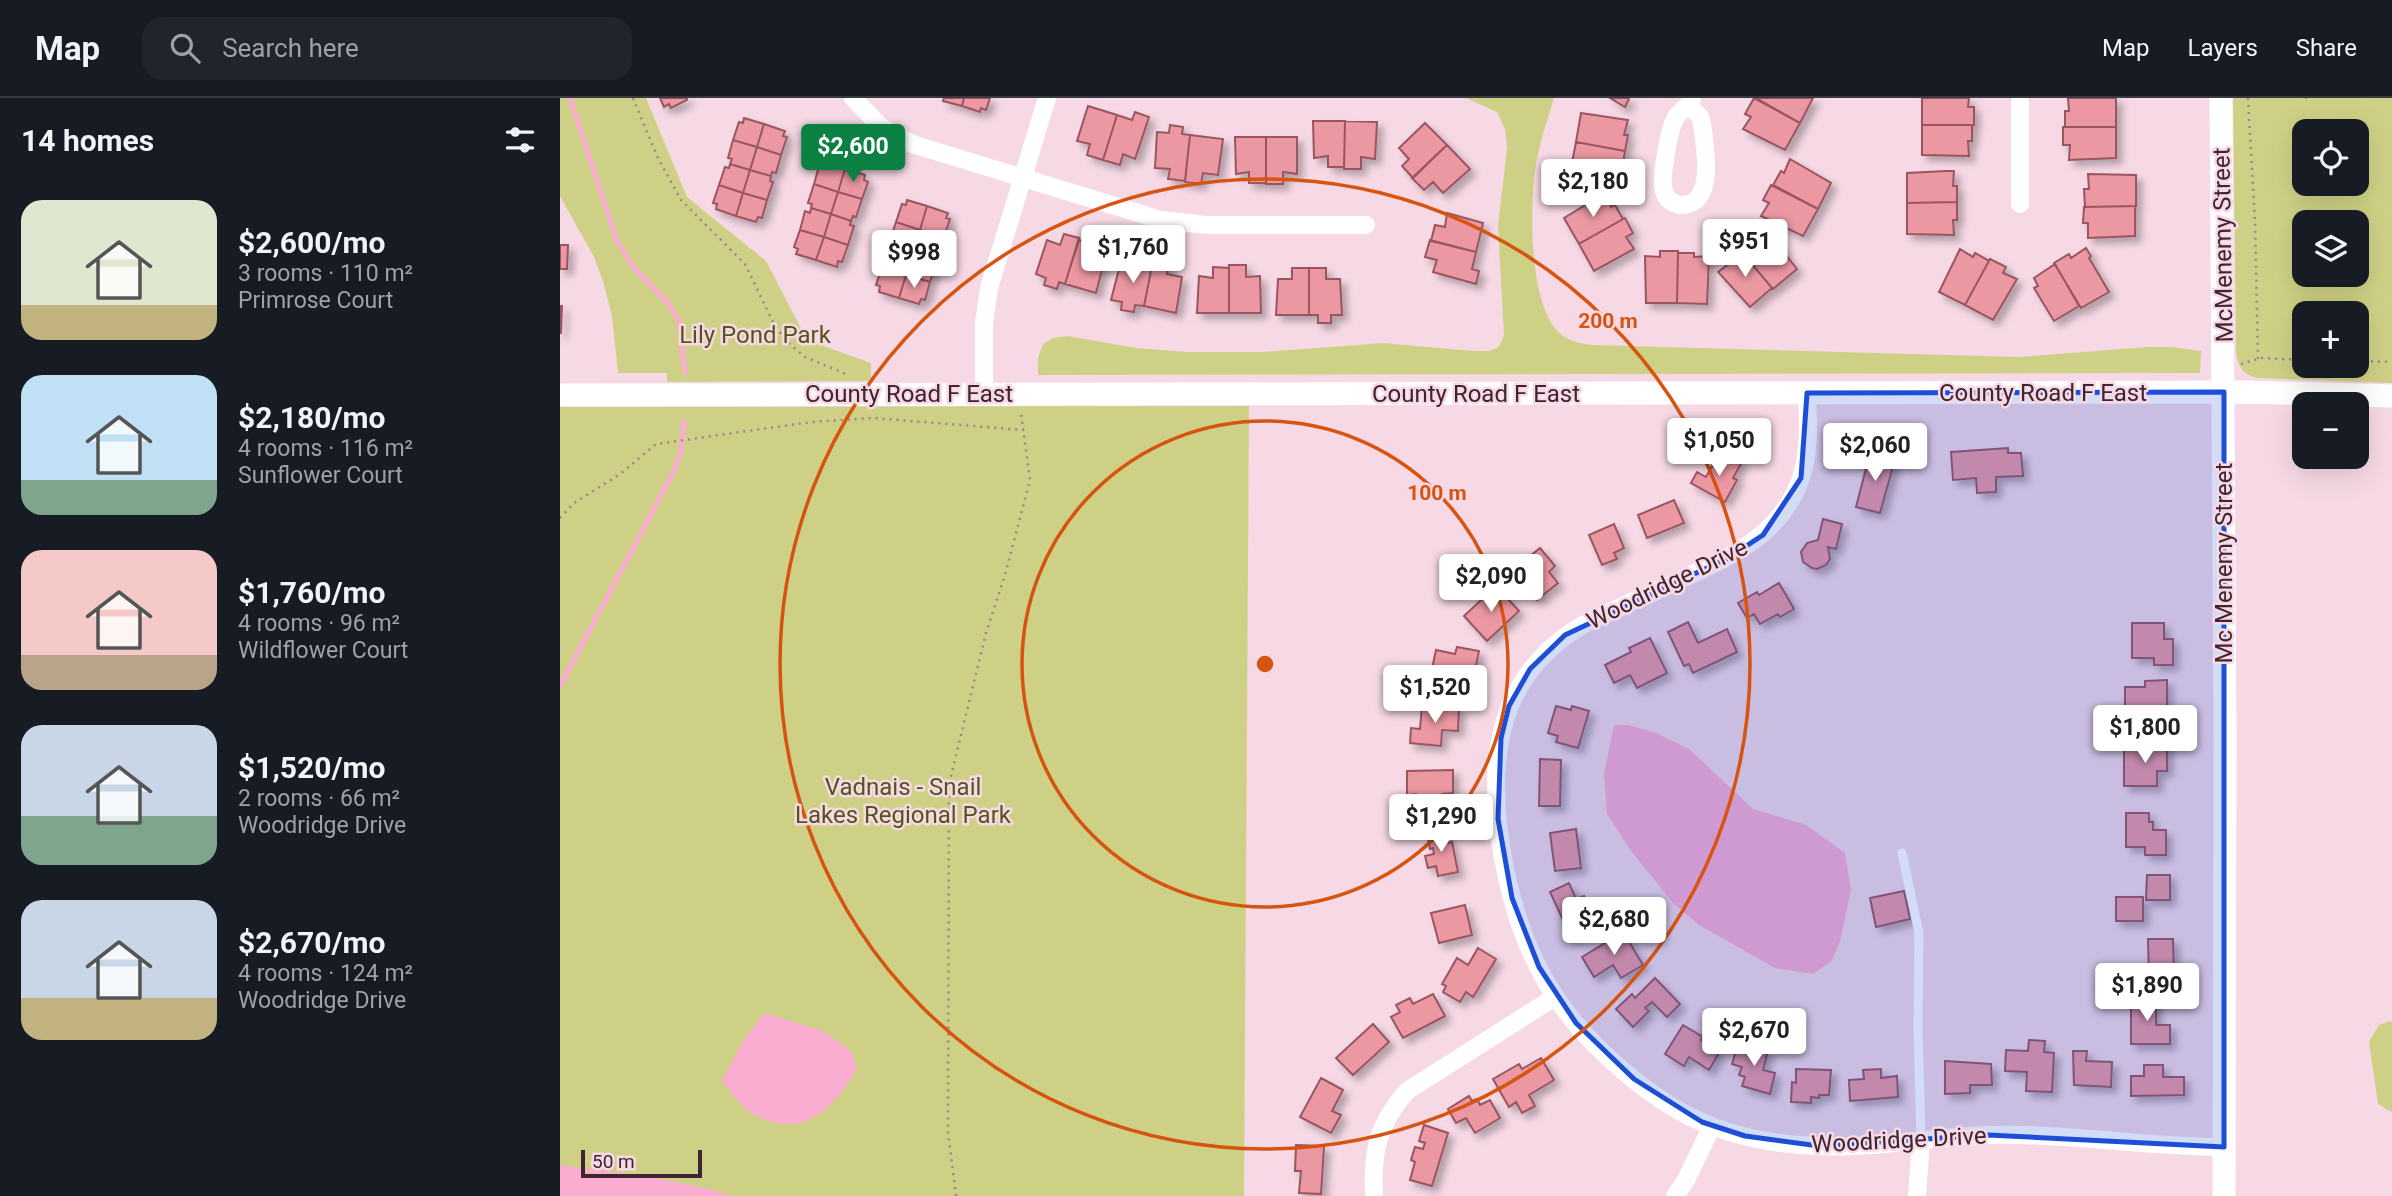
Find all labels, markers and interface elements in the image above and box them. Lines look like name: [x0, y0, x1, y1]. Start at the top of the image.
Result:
search box: [142, 17, 632, 80]
text: Map: [35, 29, 100, 68]
icon: search: [166, 29, 204, 67]
text: Search here: [222, 33, 359, 63]
text: Map: [2102, 34, 2150, 62]
text: Layers: [2188, 34, 2258, 62]
text: Share: [2296, 34, 2357, 62]
map controls: [2292, 119, 2369, 469]
button: locate: [2292, 119, 2369, 196]
icon: filters: [501, 121, 539, 159]
text: 14 homes: [21, 123, 154, 158]
pin: $2,600: [796, 125, 910, 184]
text: $2,600: [817, 133, 889, 160]
street label: McMenemy Street: [2207, 147, 2239, 343]
pin: $2,180: [1536, 159, 1650, 219]
text: $2,180: [1557, 168, 1629, 195]
button: layers: [2292, 210, 2369, 287]
pin: $951: [1704, 220, 1786, 279]
text: $2,600/mo: [238, 225, 386, 260]
pin: $1,760: [1076, 226, 1190, 285]
icon: home: [77, 228, 161, 312]
text: $951: [1719, 228, 1771, 255]
pin: $998: [873, 230, 955, 290]
text: $1,760: [1097, 234, 1169, 261]
text: $998: [888, 239, 940, 266]
text: 3 rooms · 110 m²: [238, 260, 413, 287]
text: Primrose Court: [238, 287, 393, 314]
button: +: [2292, 301, 2369, 378]
text: 200 m: [1578, 309, 1638, 333]
park label: Lily Pond Park: [679, 321, 832, 349]
street label: County Road F East: [1939, 379, 2147, 407]
street label: County Road F East: [805, 380, 1013, 408]
street label: County Road F East: [1372, 380, 1580, 408]
button: −: [2292, 392, 2369, 469]
text: $2,180/mo: [238, 400, 386, 435]
icon: home: [77, 403, 161, 487]
pin: $1,050: [1662, 418, 1776, 478]
pin: $2,060: [1818, 424, 1932, 483]
text: $1,050: [1683, 427, 1755, 454]
text: $2,060: [1839, 432, 1911, 459]
text: 4 rooms · 116 m²: [238, 435, 413, 462]
text: Sunflower Court: [238, 462, 403, 489]
street label: Mc Menemy Street: [2210, 462, 2238, 663]
text: 100 m: [1407, 481, 1467, 505]
street label: Woodridge Drive: [1582, 533, 1752, 635]
pin: $2,090: [1434, 554, 1548, 614]
text: $2,090: [1455, 563, 1527, 590]
text: $1,760/mo: [238, 575, 386, 610]
icon: home: [77, 578, 161, 662]
text: 4 rooms · 96 m²: [238, 610, 400, 637]
text: Wildflower Court: [238, 637, 408, 664]
centre of rings: [1253, 652, 1277, 676]
pin: $1,520: [1378, 666, 1492, 725]
text: $1,520: [1399, 674, 1471, 701]
pin: $1,800: [2088, 706, 2202, 765]
text: $1,800: [2109, 714, 2181, 741]
text: $1,520/mo: [238, 750, 386, 785]
icon: home: [77, 753, 161, 837]
park label: Vadnais - Snail Lakes Regional Park: [795, 773, 1012, 829]
text: 2 rooms · 66 m²: [238, 785, 400, 812]
pin: $1,290: [1384, 794, 1498, 854]
text: $1,290: [1405, 803, 1477, 830]
text: Woodridge Drive: [238, 812, 406, 839]
pin: $2,680: [1557, 898, 1671, 957]
text: $2,680: [1578, 906, 1650, 933]
text: $2,670/mo: [238, 925, 386, 960]
icon: home: [77, 928, 161, 1012]
text: 4 rooms · 124 m²: [238, 960, 413, 987]
pin: $1,890: [2090, 964, 2204, 1023]
text: $1,890: [2111, 972, 2183, 999]
text: Woodridge Drive: [238, 987, 406, 1014]
pin: $2,670: [1697, 1009, 1811, 1068]
text: $2,670: [1718, 1017, 1790, 1044]
street label: Woodridge Drive: [1811, 1121, 1987, 1159]
scale bar: [581, 1147, 702, 1179]
text: 50 m: [592, 1150, 635, 1173]

